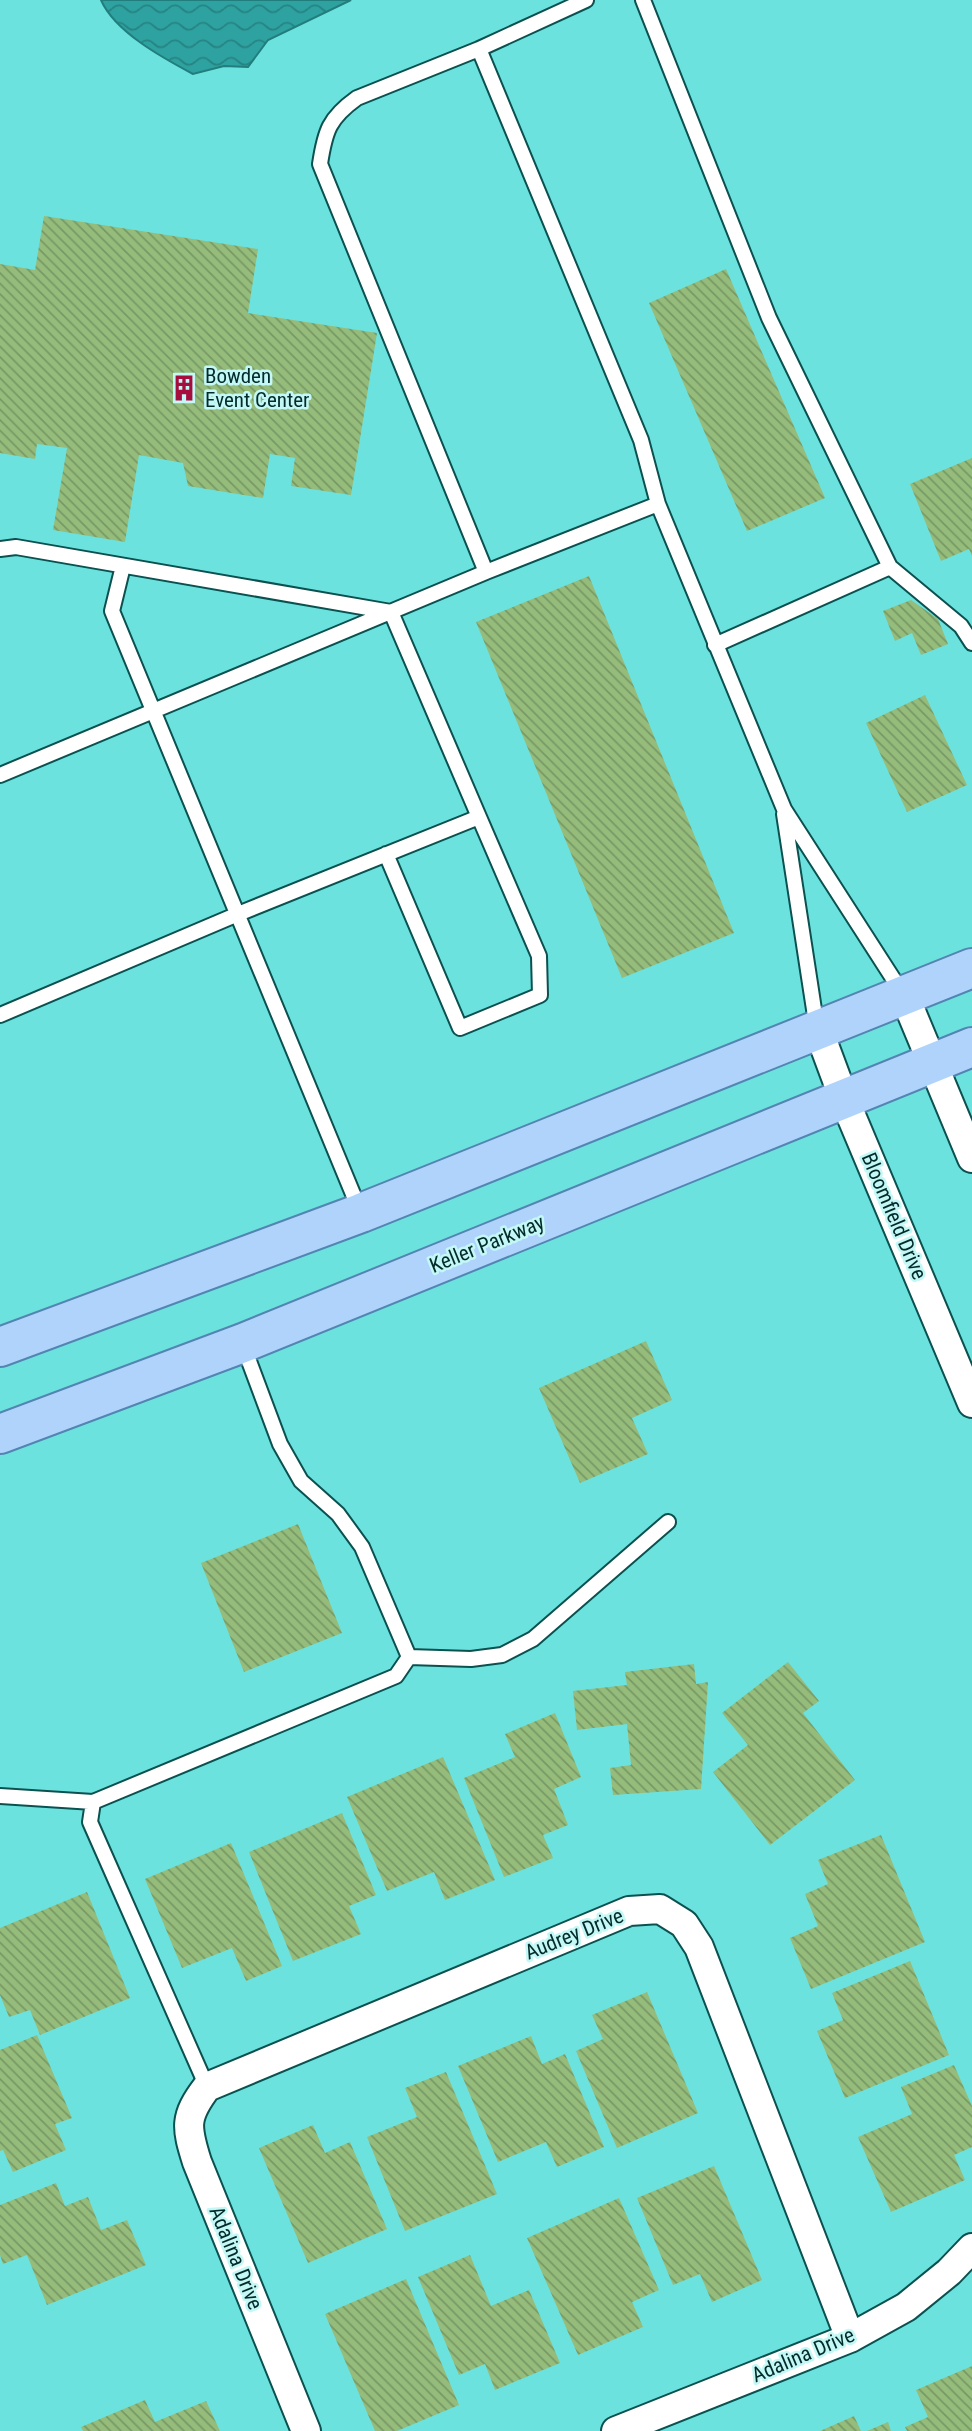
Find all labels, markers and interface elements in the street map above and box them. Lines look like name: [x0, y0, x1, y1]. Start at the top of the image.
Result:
place label: Bowden Event Center: [205, 364, 309, 412]
building icon: Bowden Event Center: [169, 373, 199, 403]
street label: Bloomfield Drive: [857, 1149, 932, 1283]
street label: Keller Parkway: [426, 1210, 548, 1278]
street label: Audrey Drive: [521, 1903, 627, 1965]
street label: Adalina Drive: [204, 2203, 268, 2313]
street label: Adalina Drive: [748, 2323, 858, 2387]

